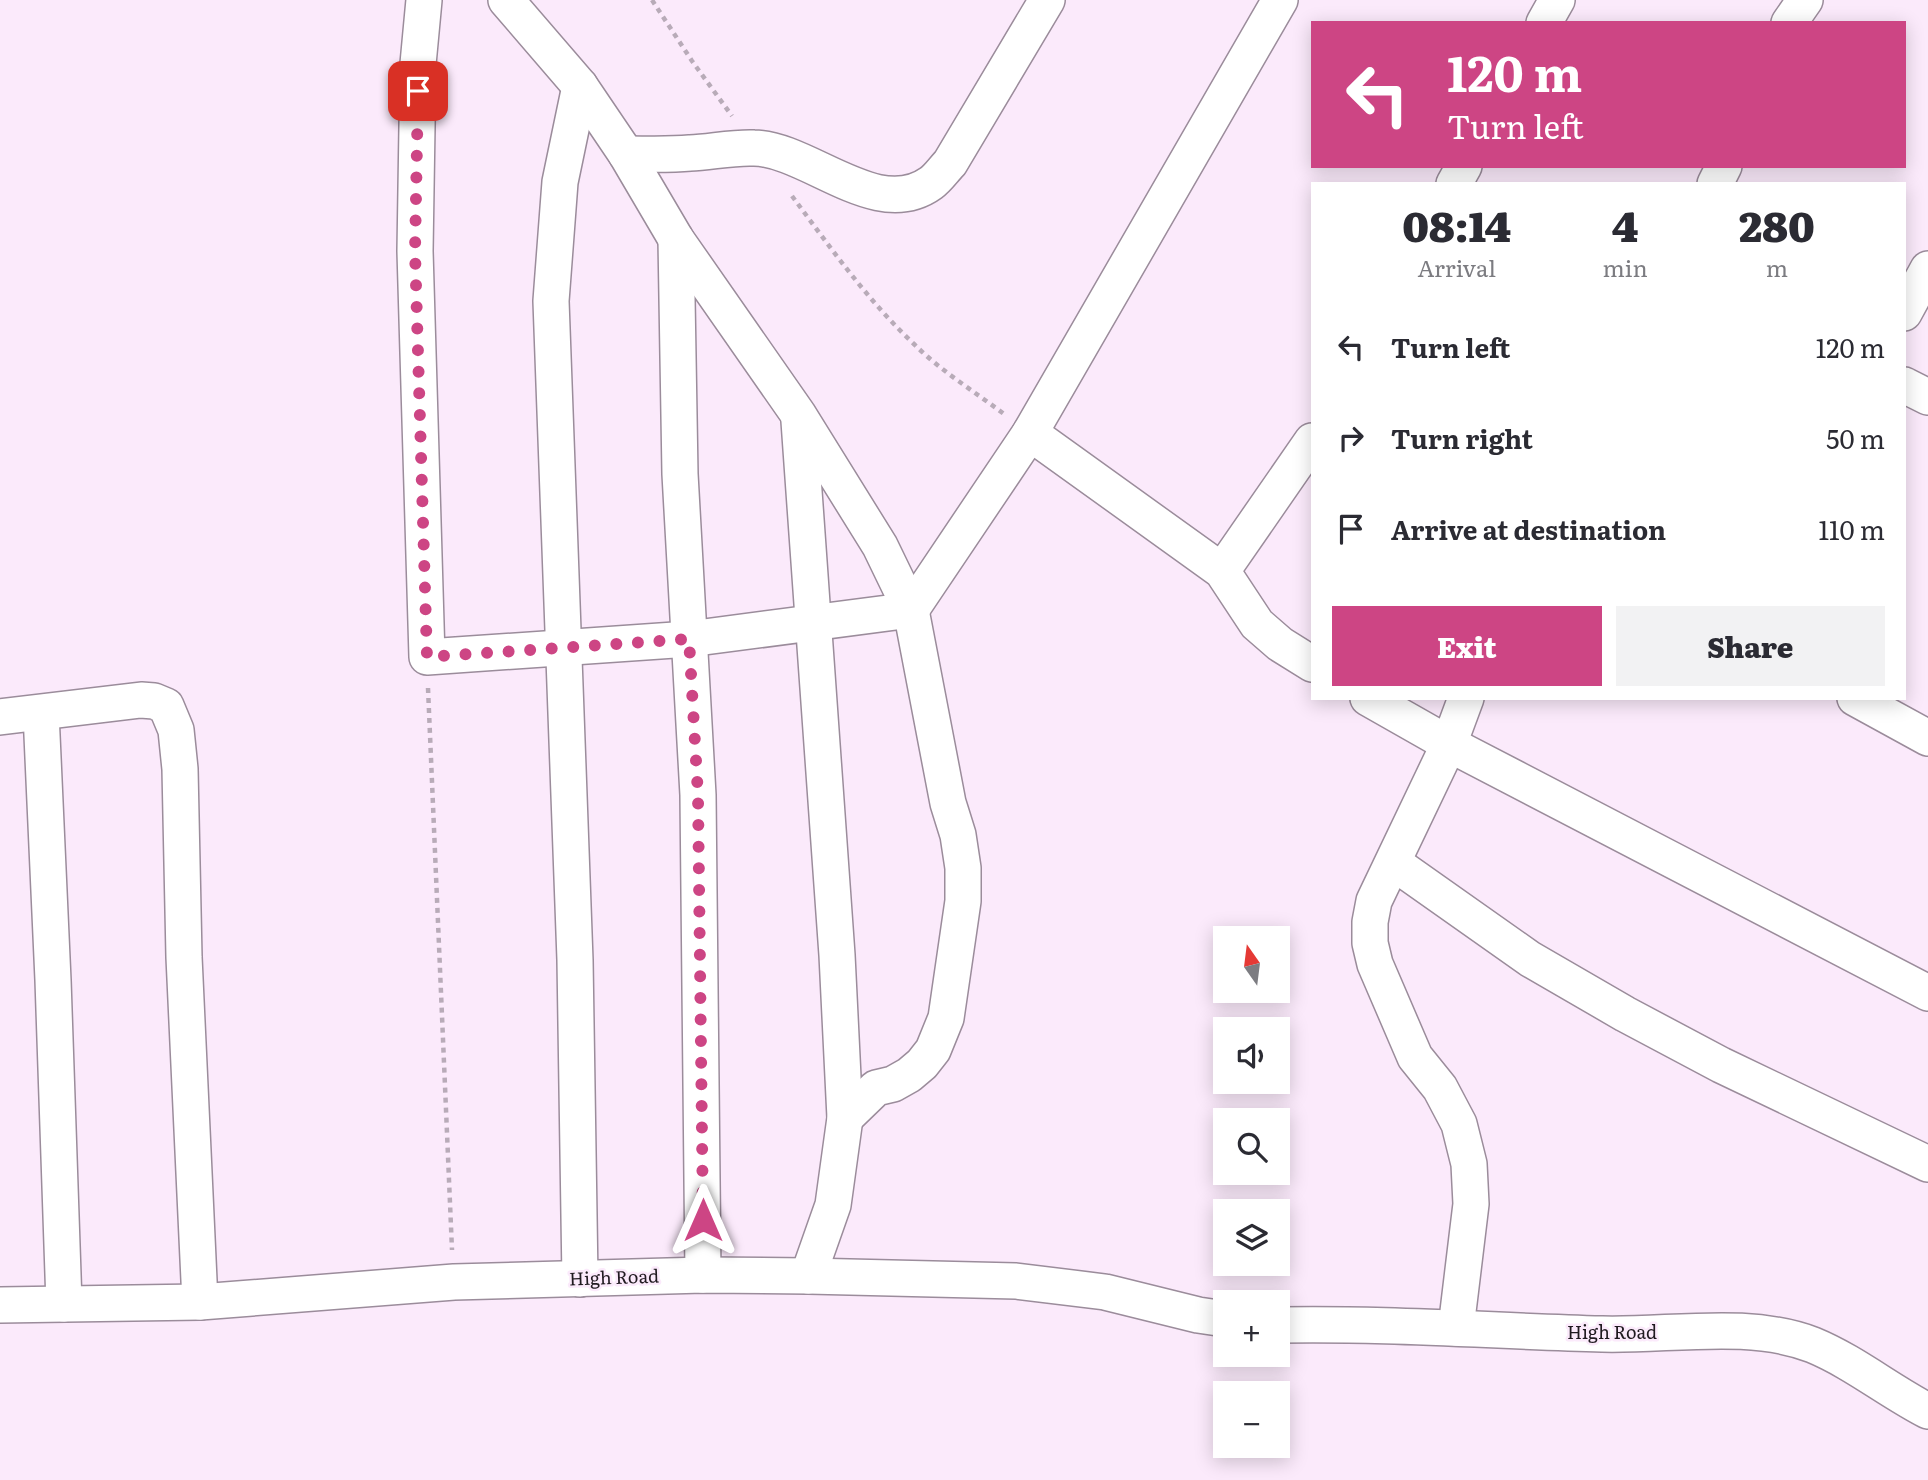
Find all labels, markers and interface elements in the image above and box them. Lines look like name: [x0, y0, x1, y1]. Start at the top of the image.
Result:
text: 120 m: [1447, 34, 1582, 107]
icon: left: [1332, 49, 1423, 140]
pin: [388, 61, 448, 121]
icon: arrive: [399, 72, 437, 110]
text: Turn left: [1447, 101, 1584, 149]
text: 08:14: [1402, 193, 1511, 255]
text: 4: [1612, 193, 1638, 255]
text: 280: [1739, 193, 1815, 255]
text: Arrival: [1417, 250, 1496, 284]
text: min: [1602, 250, 1648, 284]
text: m: [1766, 250, 1788, 284]
text: Turn left: [1391, 327, 1510, 366]
text: 120 m: [1816, 327, 1885, 366]
icon: left: [1332, 328, 1370, 366]
text: Turn right: [1391, 418, 1533, 457]
text: 50 m: [1826, 418, 1885, 457]
icon: right: [1332, 419, 1370, 457]
text: Arrive at destination: [1391, 509, 1666, 548]
text: 110 m: [1818, 509, 1885, 548]
icon: arrive: [1332, 510, 1370, 548]
button: Exit: [1332, 606, 1602, 686]
button: Share: [1616, 606, 1885, 686]
north arrow: [1213, 926, 1290, 1003]
map controls: [1213, 926, 1290, 1458]
button: sound: [1213, 1017, 1290, 1094]
button: search: [1213, 1108, 1290, 1185]
position arrow: [666, 1183, 740, 1257]
button: layers: [1213, 1199, 1290, 1276]
street label: High Road: [568, 1261, 659, 1292]
button: +: [1213, 1290, 1290, 1367]
street label: High Road: [1567, 1318, 1657, 1345]
button: −: [1213, 1381, 1290, 1458]

